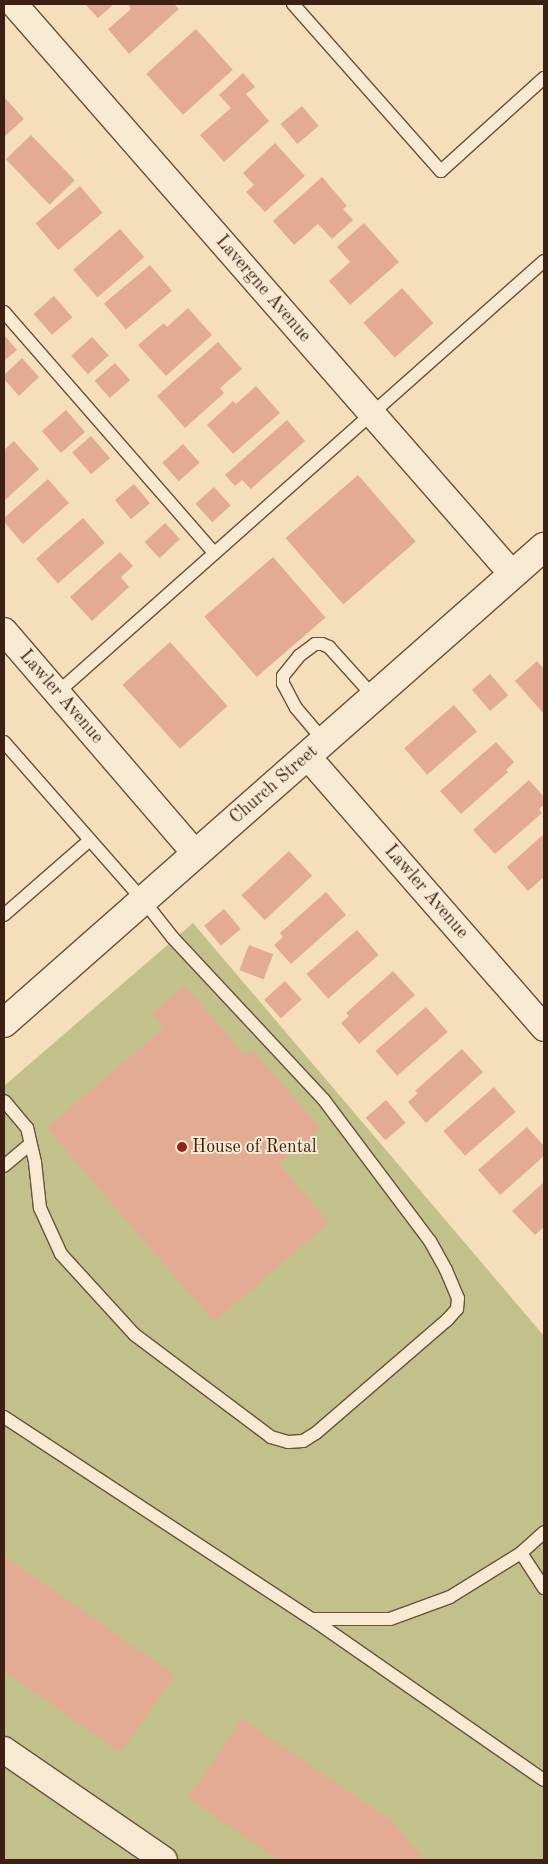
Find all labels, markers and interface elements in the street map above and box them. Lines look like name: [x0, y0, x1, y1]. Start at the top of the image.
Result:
street label: Lavergne Avenue: [211, 231, 315, 347]
street label: Lawler Avenue: [14, 646, 108, 748]
street label: Church Street: [226, 741, 322, 829]
street label: Lawler Avenue: [379, 841, 473, 943]
place label: House of Rental: [192, 1136, 317, 1158]
marker: House of Rental: [176, 1141, 188, 1153]

